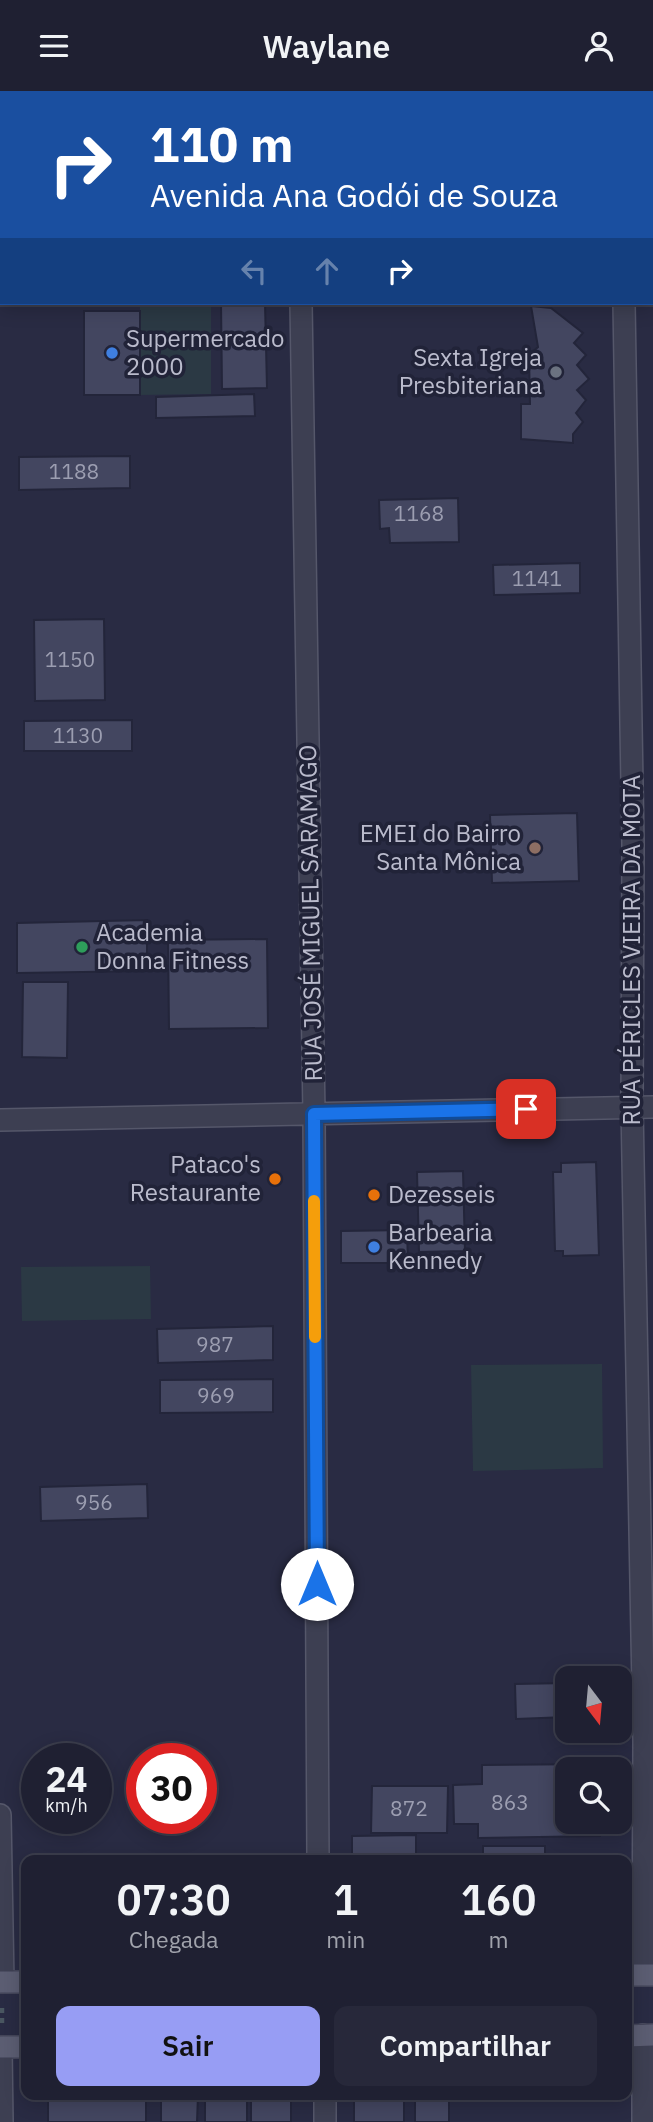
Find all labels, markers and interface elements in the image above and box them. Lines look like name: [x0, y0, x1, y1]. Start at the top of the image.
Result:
text: Waylane: [263, 25, 390, 67]
icon: menu: [35, 27, 73, 65]
icon: person: [580, 27, 618, 65]
text: 110 m: [150, 112, 294, 175]
icon: right: [35, 119, 126, 210]
text: Avenida Ana Godói de Souza: [150, 174, 558, 216]
icon: left: [235, 252, 273, 290]
icon: ahead: [308, 252, 346, 290]
icon: right: [381, 252, 419, 290]
place label: Supermercado 2000: [126, 322, 285, 382]
place label: Sexta Igreja Presbiteriana: [399, 341, 542, 401]
marker: Supermercado 2000: [104, 345, 120, 361]
marker: Sexta Igreja Presbiteriana: [548, 364, 564, 380]
house number: 1188: [49, 457, 99, 485]
house number: 1168: [394, 499, 444, 527]
house number: 1141: [512, 564, 562, 592]
house number: 1150: [45, 645, 95, 673]
house number: 1130: [53, 721, 103, 749]
street label: RUA JOSÉ MIGUEL SARAMAGO: [291, 744, 329, 1082]
street label: RUA PÉRICLES VIEIRA DA MOTA: [615, 775, 647, 1125]
place label: EMEI do Bairro Santa Mônica: [360, 817, 521, 877]
marker: EMEI do Bairro Santa Mônica: [527, 840, 543, 856]
place label: Academia Donna Fitness: [96, 916, 249, 976]
marker: Academia Donna Fitness: [74, 939, 90, 955]
pin: [496, 1079, 556, 1139]
icon: arrive: [507, 1090, 545, 1128]
place label: Pataco's Restaurante: [130, 1148, 261, 1208]
marker: Pataco's Restaurante: [267, 1171, 283, 1187]
place label: Dezesseis: [388, 1178, 495, 1210]
marker: Dezesseis: [366, 1187, 382, 1203]
place label: Barbearia Kennedy: [388, 1216, 493, 1276]
marker: Barbearia Kennedy: [366, 1239, 382, 1255]
house number: 987: [196, 1330, 234, 1358]
house number: 969: [197, 1381, 235, 1409]
house number: 956: [75, 1488, 113, 1516]
position arrow: [280, 1547, 354, 1621]
north arrow: [555, 1666, 632, 1743]
map controls: [555, 1666, 632, 1834]
speed limit sign: 30: [126, 1743, 217, 1834]
text: 24: [45, 1756, 88, 1802]
button: search: [555, 1757, 632, 1834]
house number: 863: [491, 1788, 529, 1816]
text: km/h: [45, 1794, 88, 1817]
house number: 872: [390, 1794, 428, 1822]
text: 07:30: [117, 1872, 231, 1927]
text: 1: [333, 1872, 358, 1927]
text: 160: [461, 1872, 536, 1927]
text: Chegada: [129, 1924, 219, 1954]
text: min: [326, 1924, 365, 1954]
text: m: [489, 1924, 509, 1954]
button: Sair: [56, 2006, 320, 2086]
button: Compartilhar: [334, 2006, 597, 2086]

